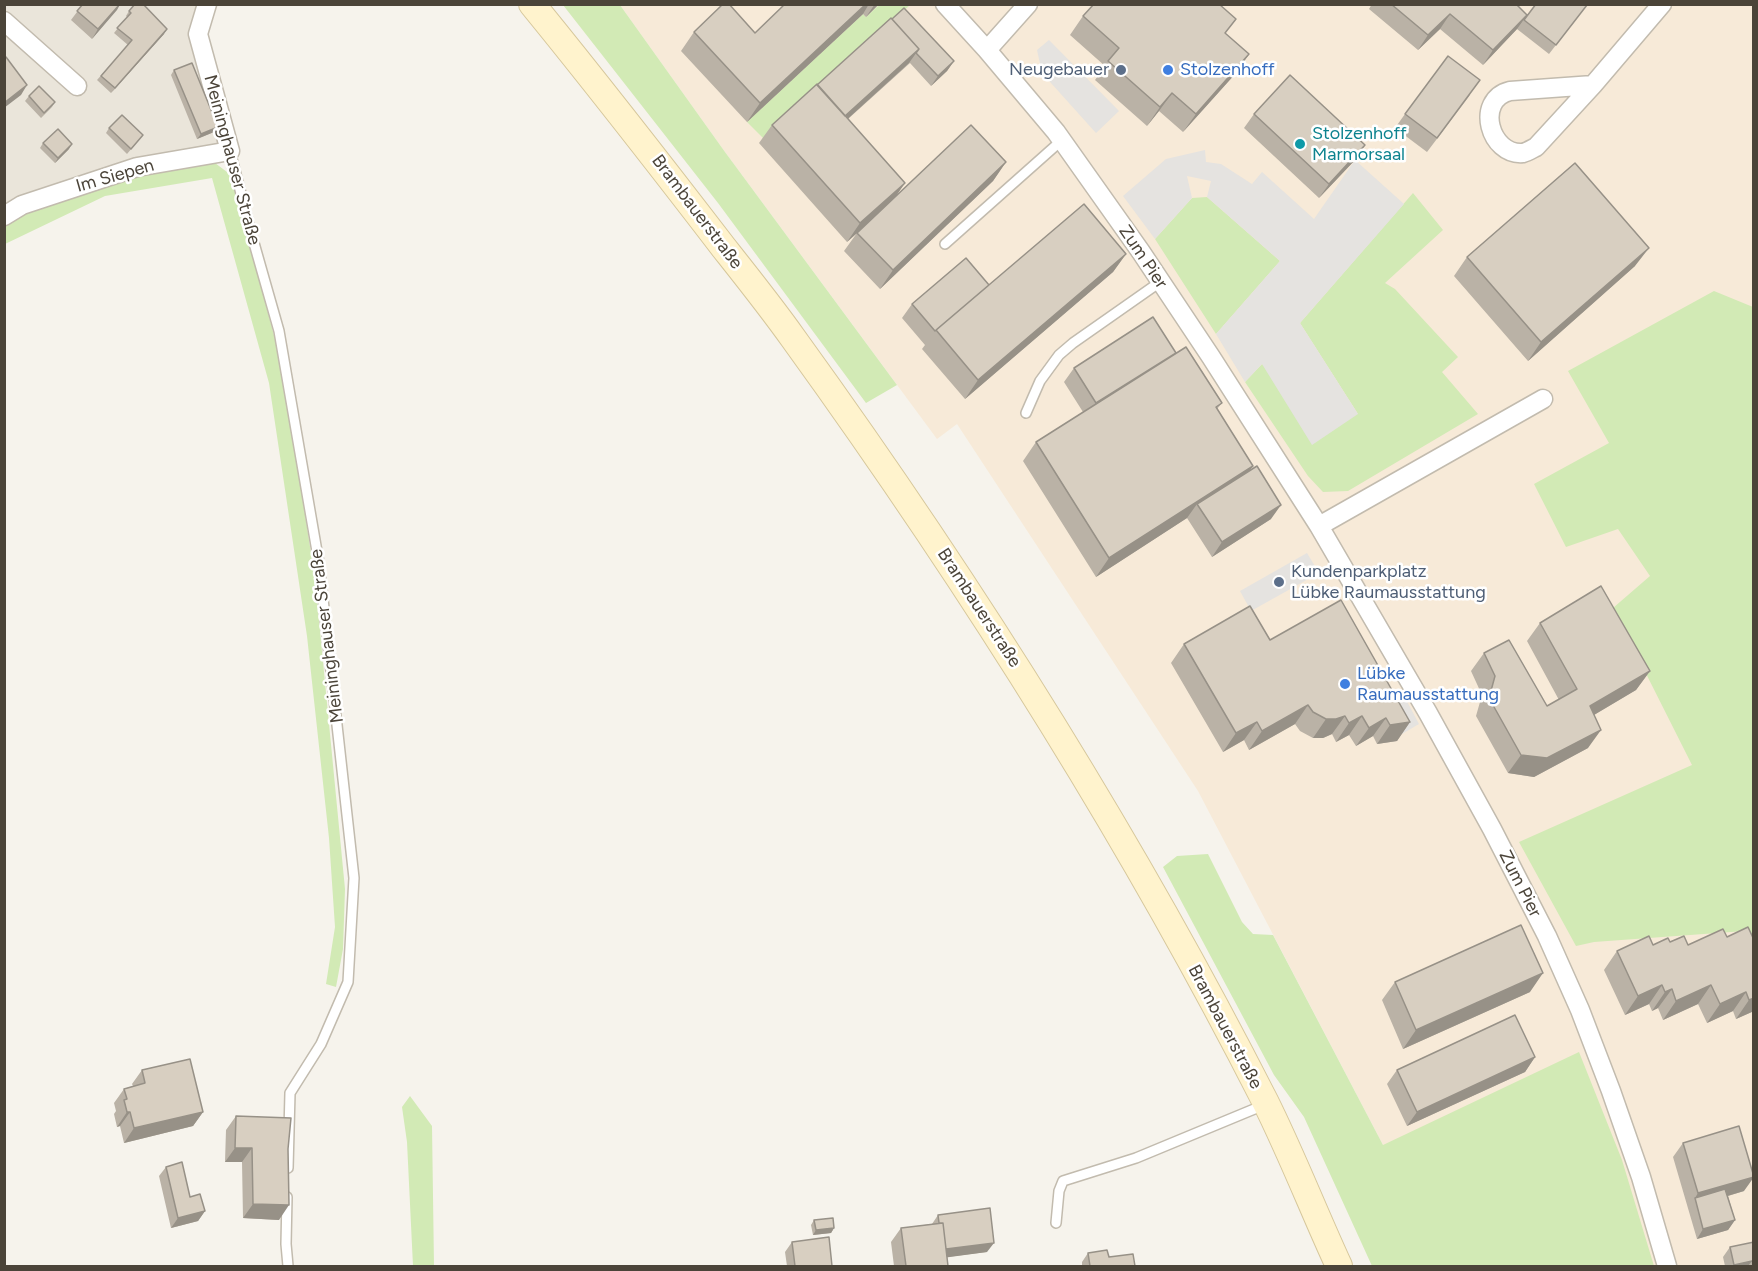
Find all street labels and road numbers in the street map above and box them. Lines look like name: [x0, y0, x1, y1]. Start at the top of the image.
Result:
street label: Meininghauser Straße: [199, 73, 265, 247]
street label: Brambauerstraße: [647, 151, 747, 273]
street label: Im Siepen: [73, 155, 157, 197]
street label: Zum Pier: [1114, 221, 1172, 293]
street label: Brambauerstraße: [932, 544, 1026, 672]
street label: Meininghauser Straße: [306, 548, 348, 724]
street label: Zum Pier: [1494, 847, 1546, 921]
street label: Brambauerstraße: [1183, 961, 1267, 1093]

